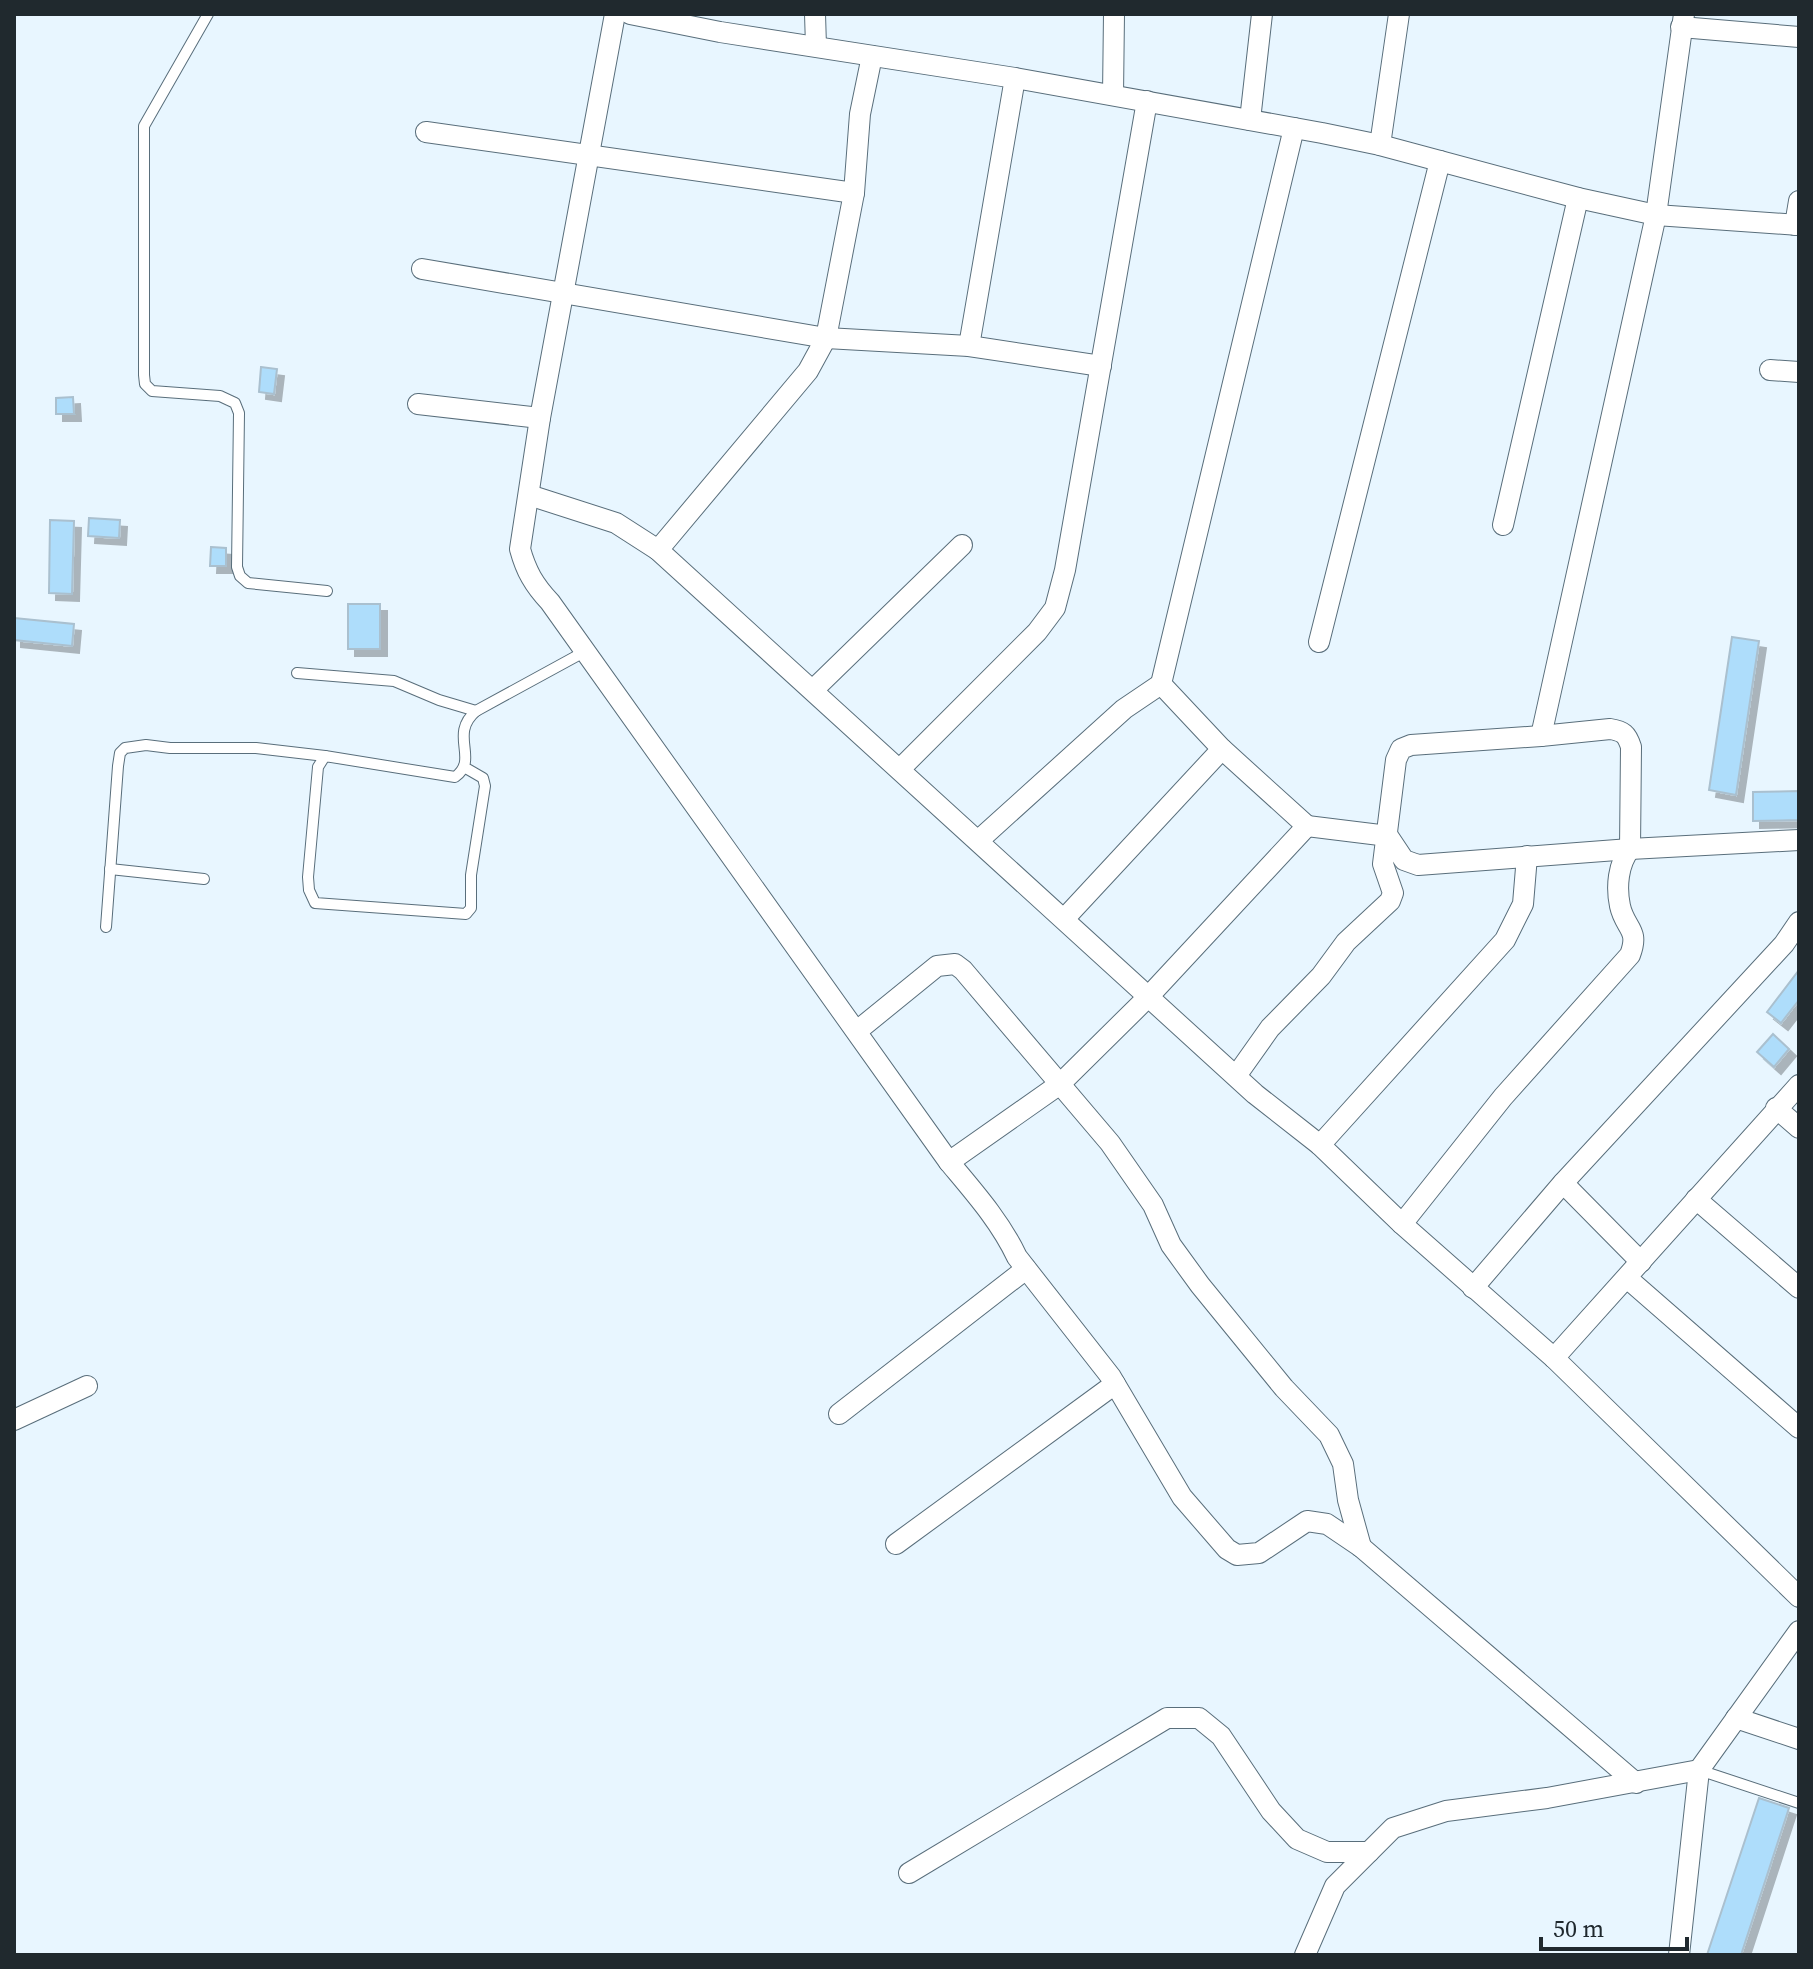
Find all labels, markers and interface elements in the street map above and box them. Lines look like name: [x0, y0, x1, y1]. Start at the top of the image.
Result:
scale bar: [1541, 1901, 1687, 1951]
text: 50 m: [1553, 1912, 1604, 1945]

